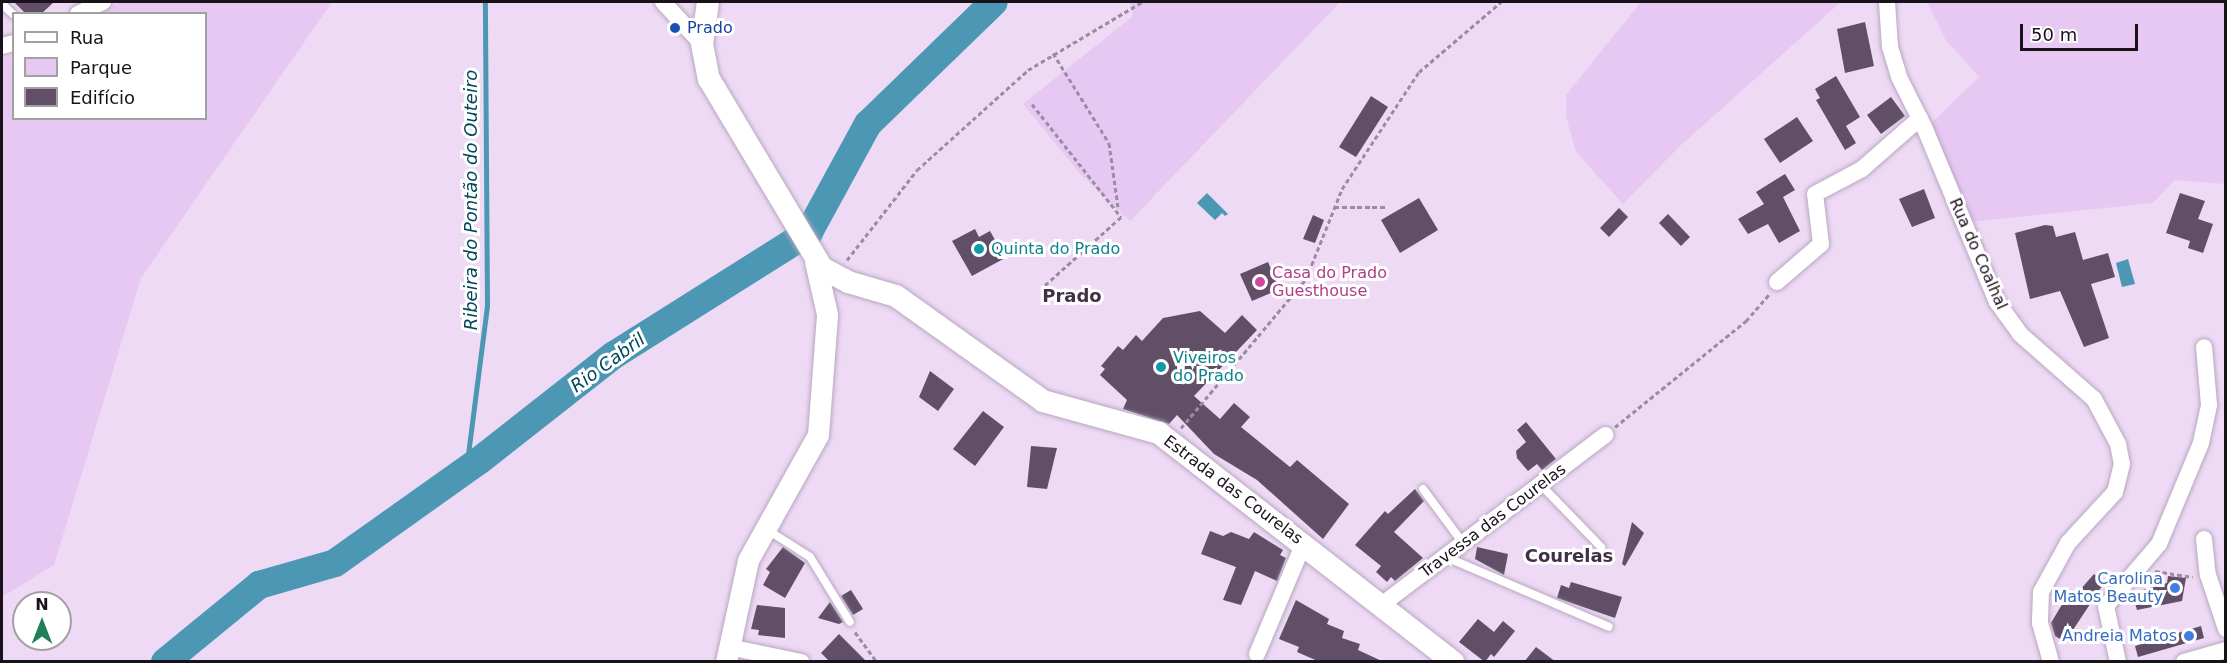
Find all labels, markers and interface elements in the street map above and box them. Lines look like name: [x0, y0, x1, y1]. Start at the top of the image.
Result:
legend: [12, 12, 207, 120]
scale bar: [2023, 12, 2142, 50]
place label: Prado: [687, 18, 733, 38]
marker: Prado: [668, 21, 682, 35]
text: 50 m: [2031, 24, 2077, 45]
text: Rua: [70, 27, 104, 48]
text: Parque: [70, 57, 132, 78]
water label: Ribeira do Pontão do Outeiro: [460, 70, 482, 330]
text: Edifício: [70, 87, 135, 108]
street label: Rua do Coalhal: [1945, 195, 2011, 313]
place label: Quinta do Prado: [991, 239, 1120, 259]
marker: Quinta do Prado: [972, 242, 986, 256]
place label: Casa do Prado Guesthouse: [1272, 263, 1387, 301]
marker: Casa do Prado Guesthouse: [1253, 275, 1267, 289]
district label: Prado: [1042, 285, 1102, 307]
water label: Rio Cabril: [567, 329, 649, 397]
place label: Viveiros do Prado: [1173, 348, 1244, 386]
marker: Viveiros do Prado: [1154, 360, 1168, 374]
street label: Estrada das Courelas: [1160, 431, 1306, 549]
street label: Travessa das Courelas: [1416, 460, 1570, 582]
district label: Courelas: [1525, 545, 1613, 567]
place label: Carolina Matos Beauty: [2053, 569, 2163, 607]
marker: Carolina Matos Beauty: [2168, 581, 2182, 595]
north arrow: [12, 591, 72, 651]
text: N: [35, 595, 49, 614]
place label: Andreia Matos: [2062, 626, 2177, 646]
marker: Andreia Matos: [2182, 629, 2196, 643]

